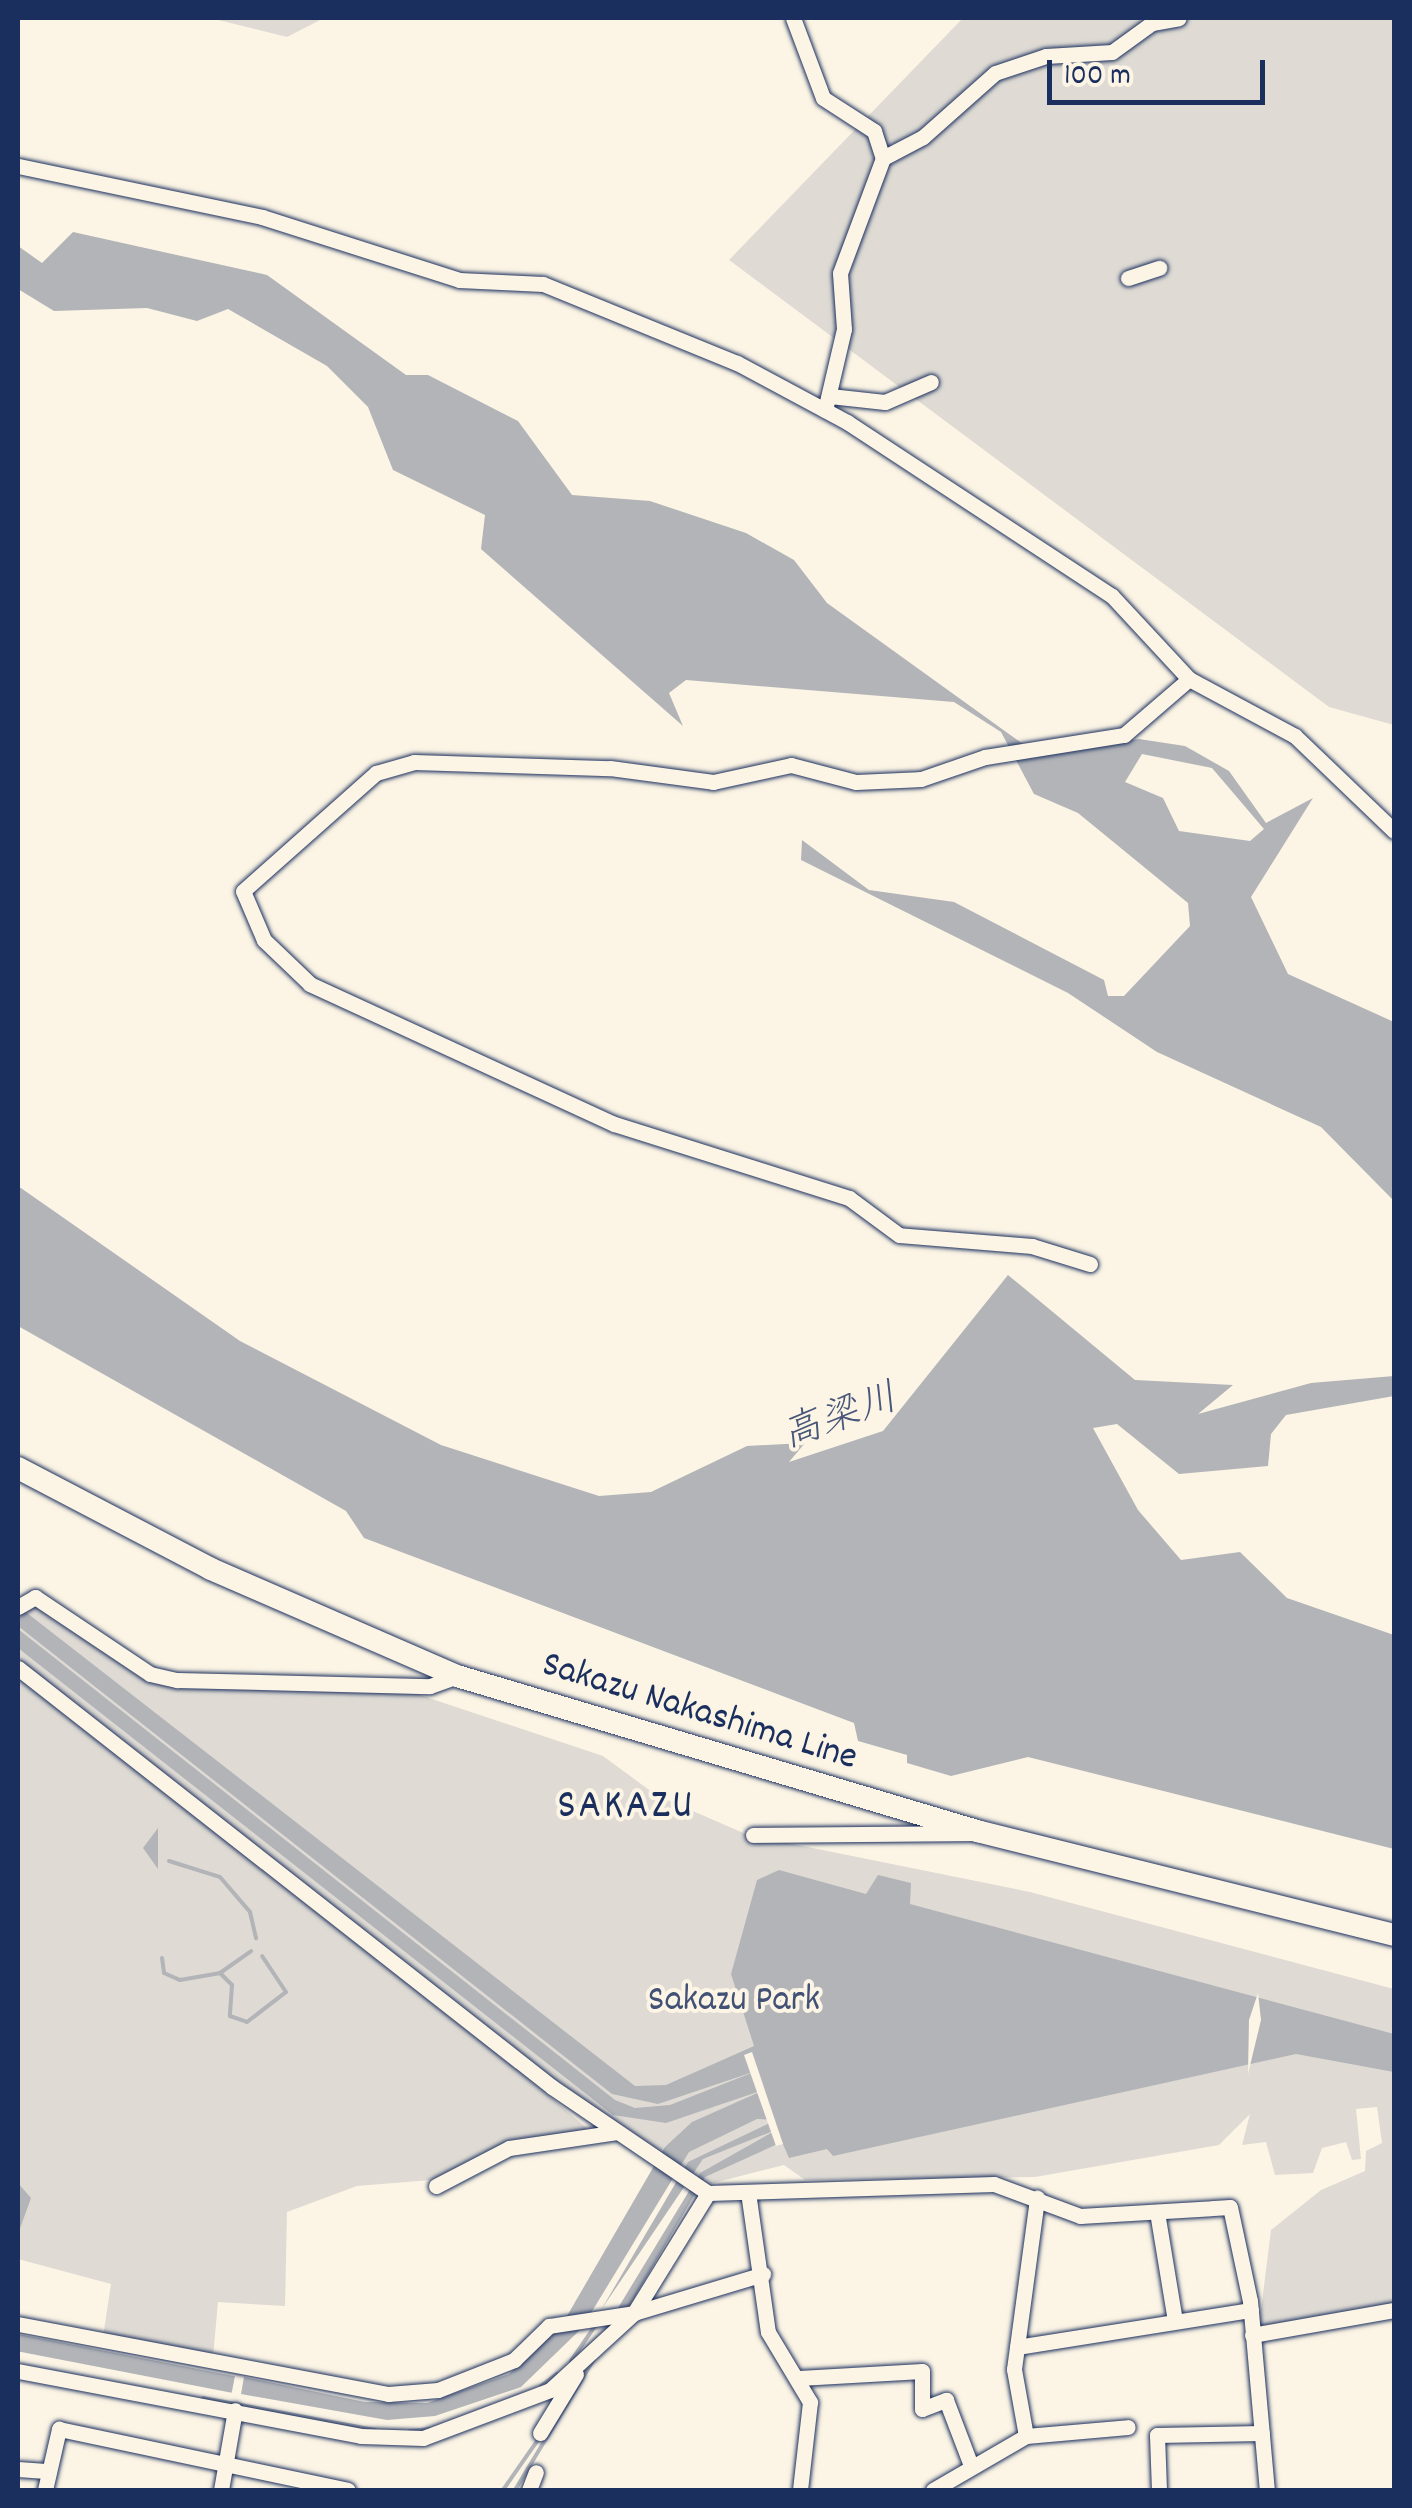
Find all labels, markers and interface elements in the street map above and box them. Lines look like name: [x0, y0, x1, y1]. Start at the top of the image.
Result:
scale bar: [1052, 40, 1270, 102]
text: 100 m: [1064, 56, 1131, 99]
water label: 高梁川: [776, 1377, 906, 1463]
street label: Sakazu Nakashima Line: [536, 1643, 862, 1783]
district label: SAKAZU: [557, 1783, 695, 1833]
park label: Sakazu Park: [648, 1979, 820, 2025]

